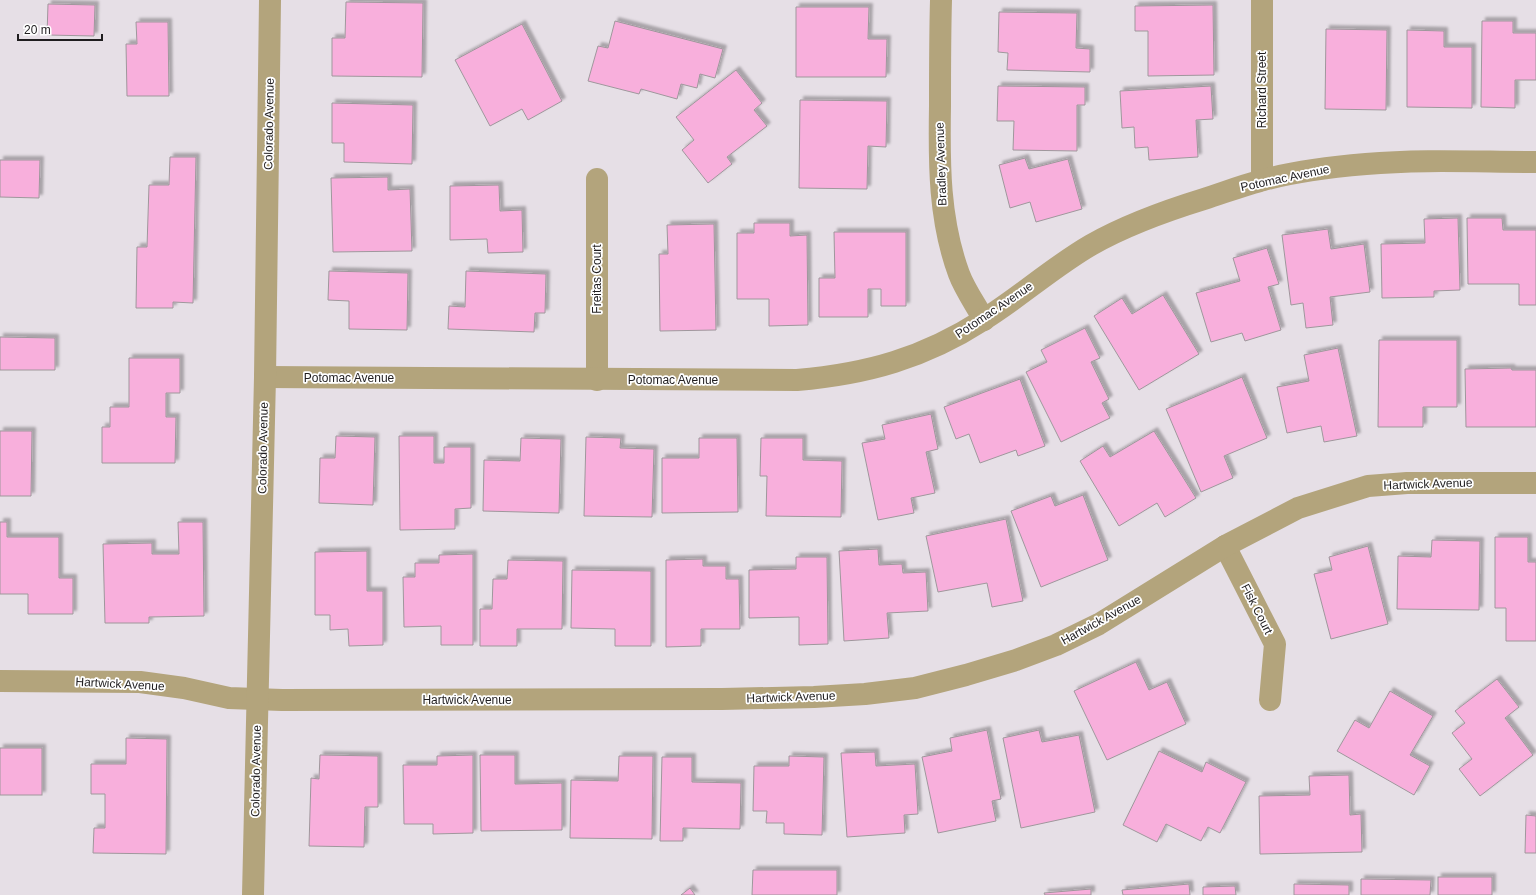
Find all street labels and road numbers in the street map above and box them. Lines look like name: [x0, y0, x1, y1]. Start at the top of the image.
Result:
street label: Richard Street: [1255, 51, 1269, 128]
street label: Colorado Avenue: [261, 78, 277, 170]
street label: Bradley Avenue: [933, 122, 949, 206]
street label: Potomac Avenue: [1239, 162, 1331, 194]
street label: Freitas Court: [590, 244, 604, 314]
street label: Potomac Avenue: [953, 279, 1036, 341]
street label: Potomac Avenue: [304, 371, 395, 385]
street label: Potomac Avenue: [628, 373, 719, 387]
street label: Colorado Avenue: [255, 402, 271, 494]
street label: Hartwick Avenue: [1383, 475, 1473, 493]
street label: Fisk Court: [1238, 581, 1276, 637]
street label: Hartwick Avenue: [1059, 592, 1144, 648]
street label: Hartwick Avenue: [75, 675, 165, 693]
street label: Hartwick Avenue: [746, 688, 836, 706]
street label: Hartwick Avenue: [422, 693, 512, 707]
street label: Colorado Avenue: [248, 725, 264, 817]

